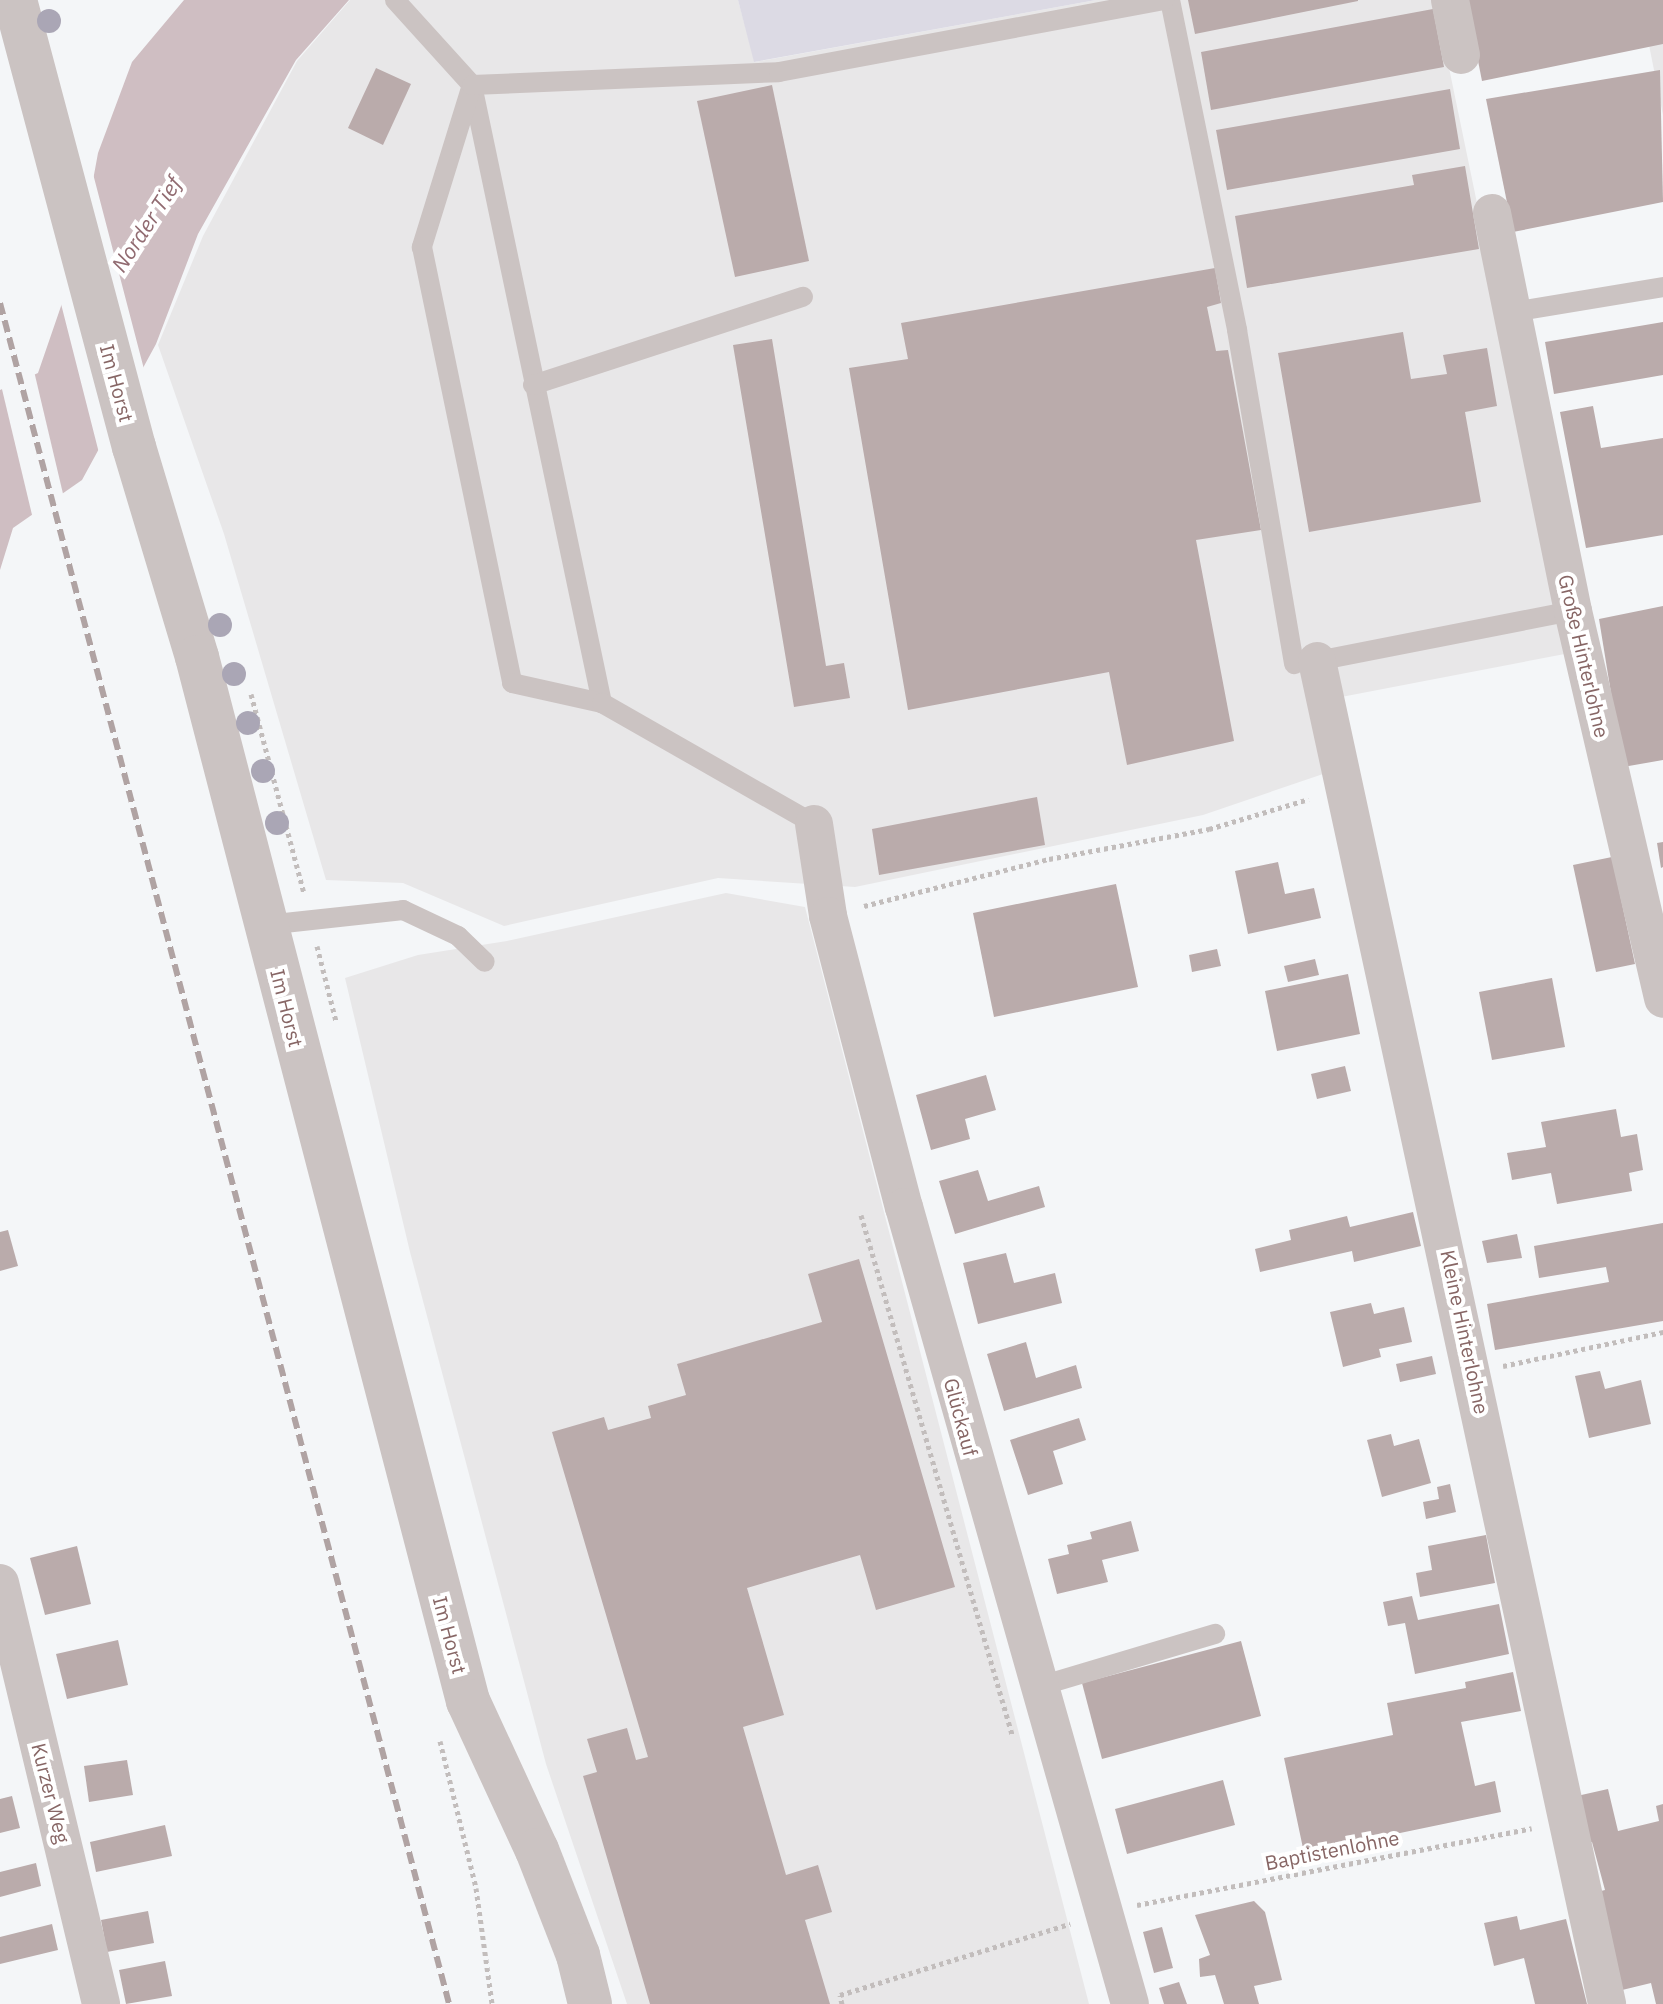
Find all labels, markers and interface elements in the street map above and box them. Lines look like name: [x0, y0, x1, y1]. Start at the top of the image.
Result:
water label: Norder Tief: [105, 171, 187, 277]
street label: Im Horst: [95, 342, 139, 424]
street label: Große Hinterlohne: [1554, 572, 1614, 740]
street label: Im Horst: [266, 967, 308, 1049]
street label: Kleine Hinterlohne: [1436, 1248, 1494, 1416]
street label: Glückauf: [939, 1375, 983, 1459]
street label: Im Horst: [428, 1594, 472, 1676]
street label: Kurzer Weg: [27, 1740, 75, 1846]
street label: Baptistenlohne: [1263, 1825, 1401, 1875]

